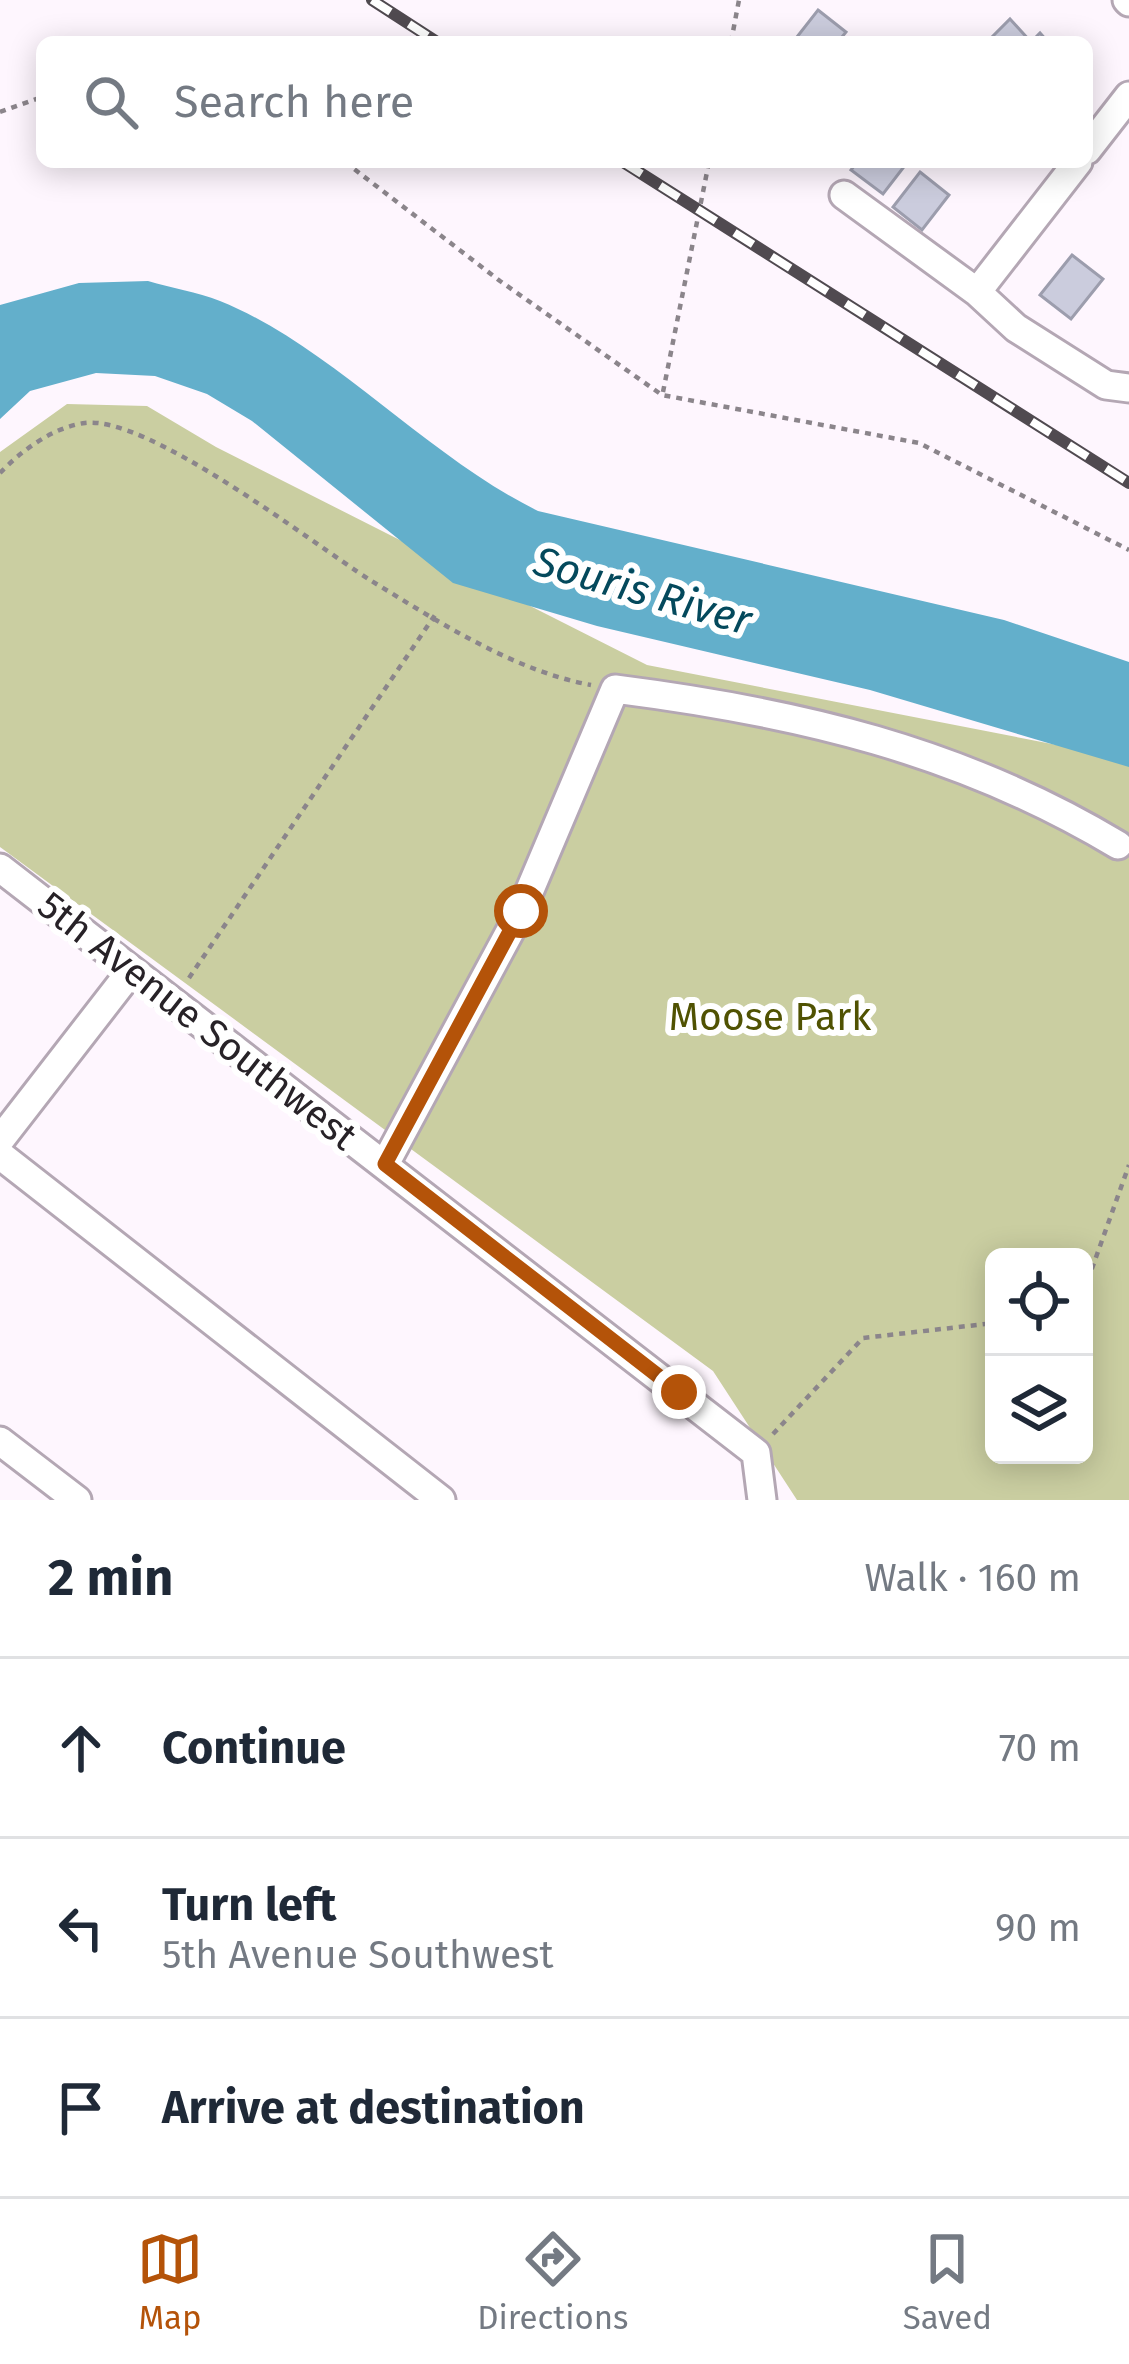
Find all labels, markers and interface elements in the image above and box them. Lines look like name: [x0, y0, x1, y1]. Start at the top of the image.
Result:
search box: [36, 36, 1093, 168]
icon: search: [78, 69, 144, 135]
text: Search here: [174, 75, 414, 129]
water label: Souris River: [527, 536, 759, 646]
street label: 5th Avenue Southwest: [29, 882, 367, 1160]
route start: [494, 884, 548, 938]
park label: Moose Park: [669, 994, 871, 1040]
map controls: [985, 1248, 1093, 1464]
button: locate: [985, 1248, 1093, 1356]
button: layers: [985, 1356, 1093, 1464]
route end: [652, 1365, 706, 1419]
text: 2 min: [48, 1547, 173, 1609]
text: Walk · 160 m: [865, 1555, 1081, 1601]
icon: ahead: [48, 1715, 114, 1781]
text: Continue: [162, 1721, 346, 1775]
text: 70 m: [999, 1725, 1081, 1771]
text: Turn left: [162, 1878, 336, 1932]
icon: left: [48, 1895, 114, 1961]
text: 90 m: [995, 1905, 1081, 1951]
text: 5th Avenue Southwest: [162, 1932, 553, 1978]
icon: arrive: [48, 2075, 114, 2141]
text: Arrive at destination: [162, 2081, 585, 2135]
tab: Map: [137, 2226, 203, 2338]
tab: Directions: [477, 2226, 629, 2338]
tab: Saved: [903, 2226, 992, 2338]

